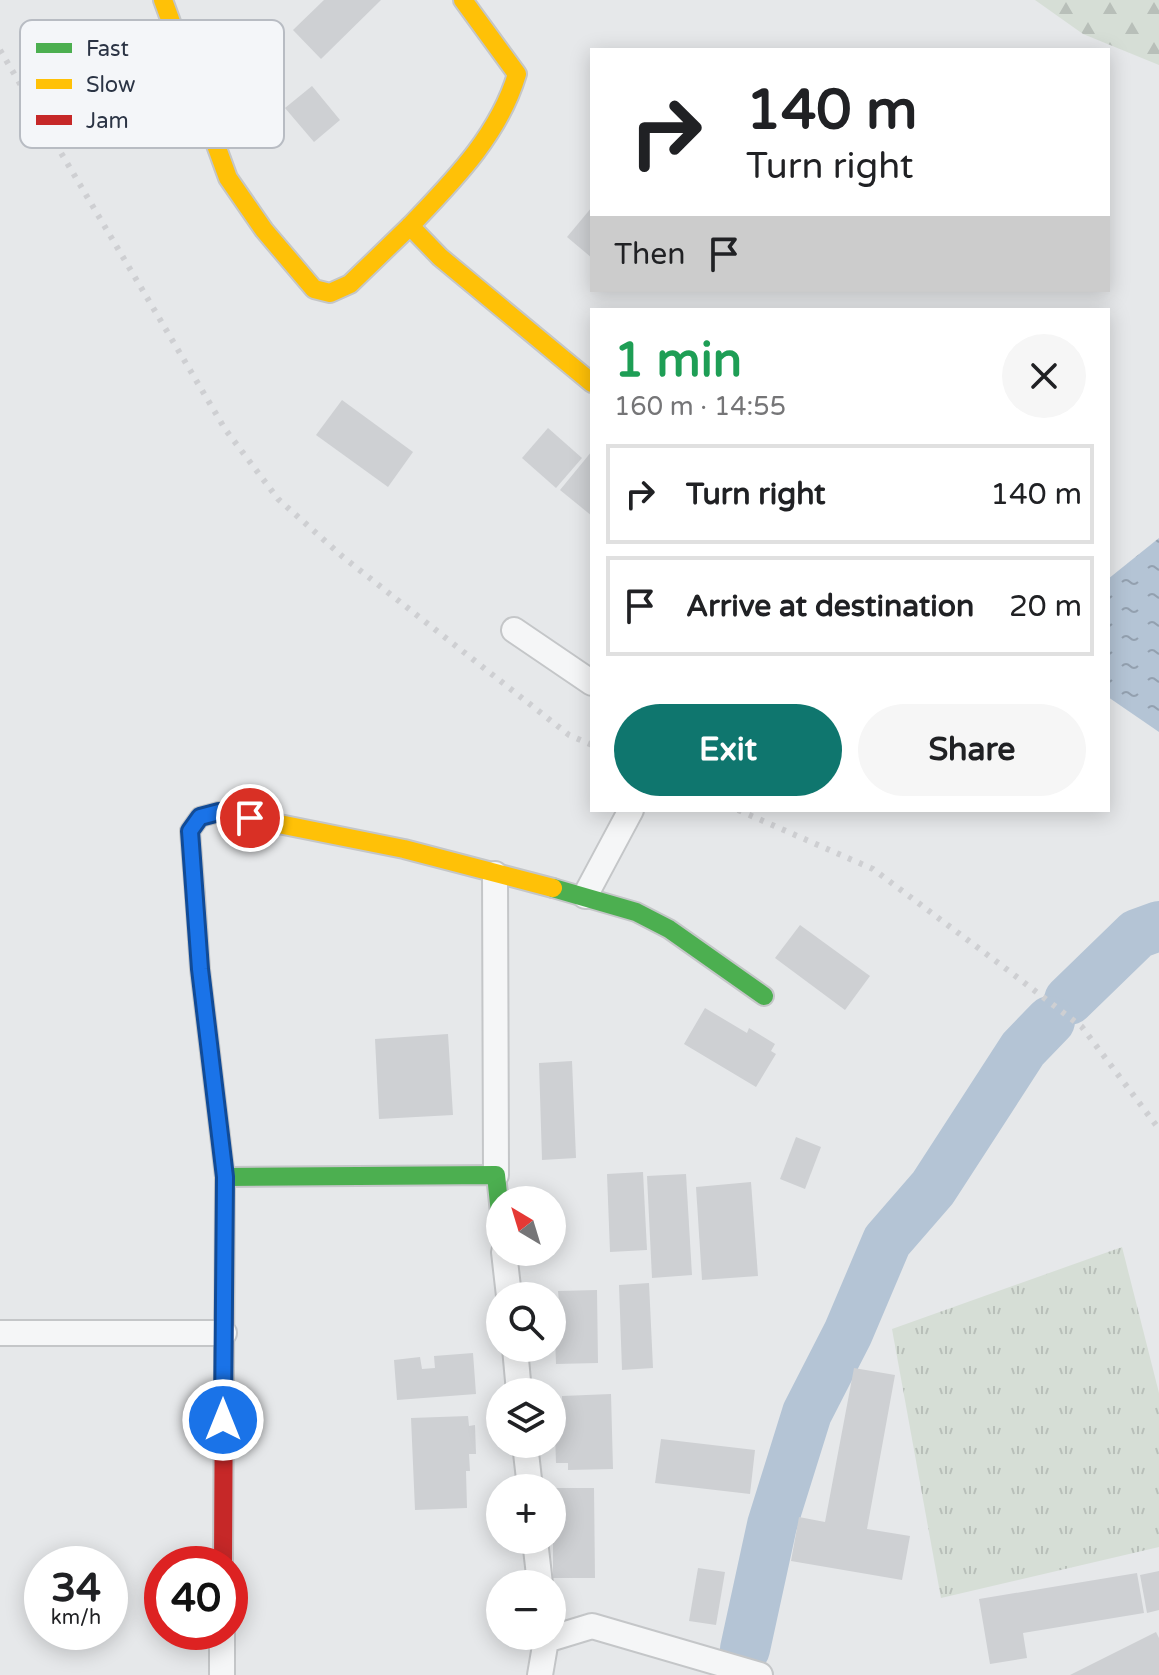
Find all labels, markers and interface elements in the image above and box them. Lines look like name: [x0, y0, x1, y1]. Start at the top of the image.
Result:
legend: [20, 20, 284, 148]
text: Fast: [86, 36, 129, 62]
text: Slow: [86, 72, 136, 98]
text: 140 m: [746, 77, 917, 144]
icon: right: [614, 80, 718, 184]
text: Jam: [86, 108, 129, 134]
text: Turn right: [746, 145, 913, 188]
icon: arrive: [702, 232, 746, 276]
text: Then: [614, 236, 686, 273]
text: 1 min: [614, 332, 742, 390]
button: close: [1002, 334, 1086, 418]
text: 160 m · 14:55: [614, 391, 786, 422]
icon: right: [618, 472, 662, 516]
text: Turn right: [686, 476, 826, 513]
text: 140 m: [990, 476, 1082, 513]
icon: arrive: [618, 584, 662, 628]
text: Arrive at destination: [686, 588, 974, 625]
text: 20 m: [1009, 588, 1082, 625]
button: Exit: [614, 704, 842, 796]
button: Share: [858, 704, 1086, 796]
pin: [216, 784, 284, 852]
icon: arrive: [228, 796, 272, 840]
north arrow: [486, 1186, 566, 1266]
map controls: [486, 1186, 566, 1650]
button: search: [486, 1282, 566, 1362]
position arrow: [181, 1378, 265, 1462]
button: layers: [486, 1378, 566, 1458]
button: +: [486, 1474, 566, 1554]
speed limit sign: 40: [144, 1546, 248, 1650]
text: 34: [51, 1564, 101, 1612]
button: −: [486, 1570, 566, 1650]
text: km/h: [51, 1606, 101, 1630]

